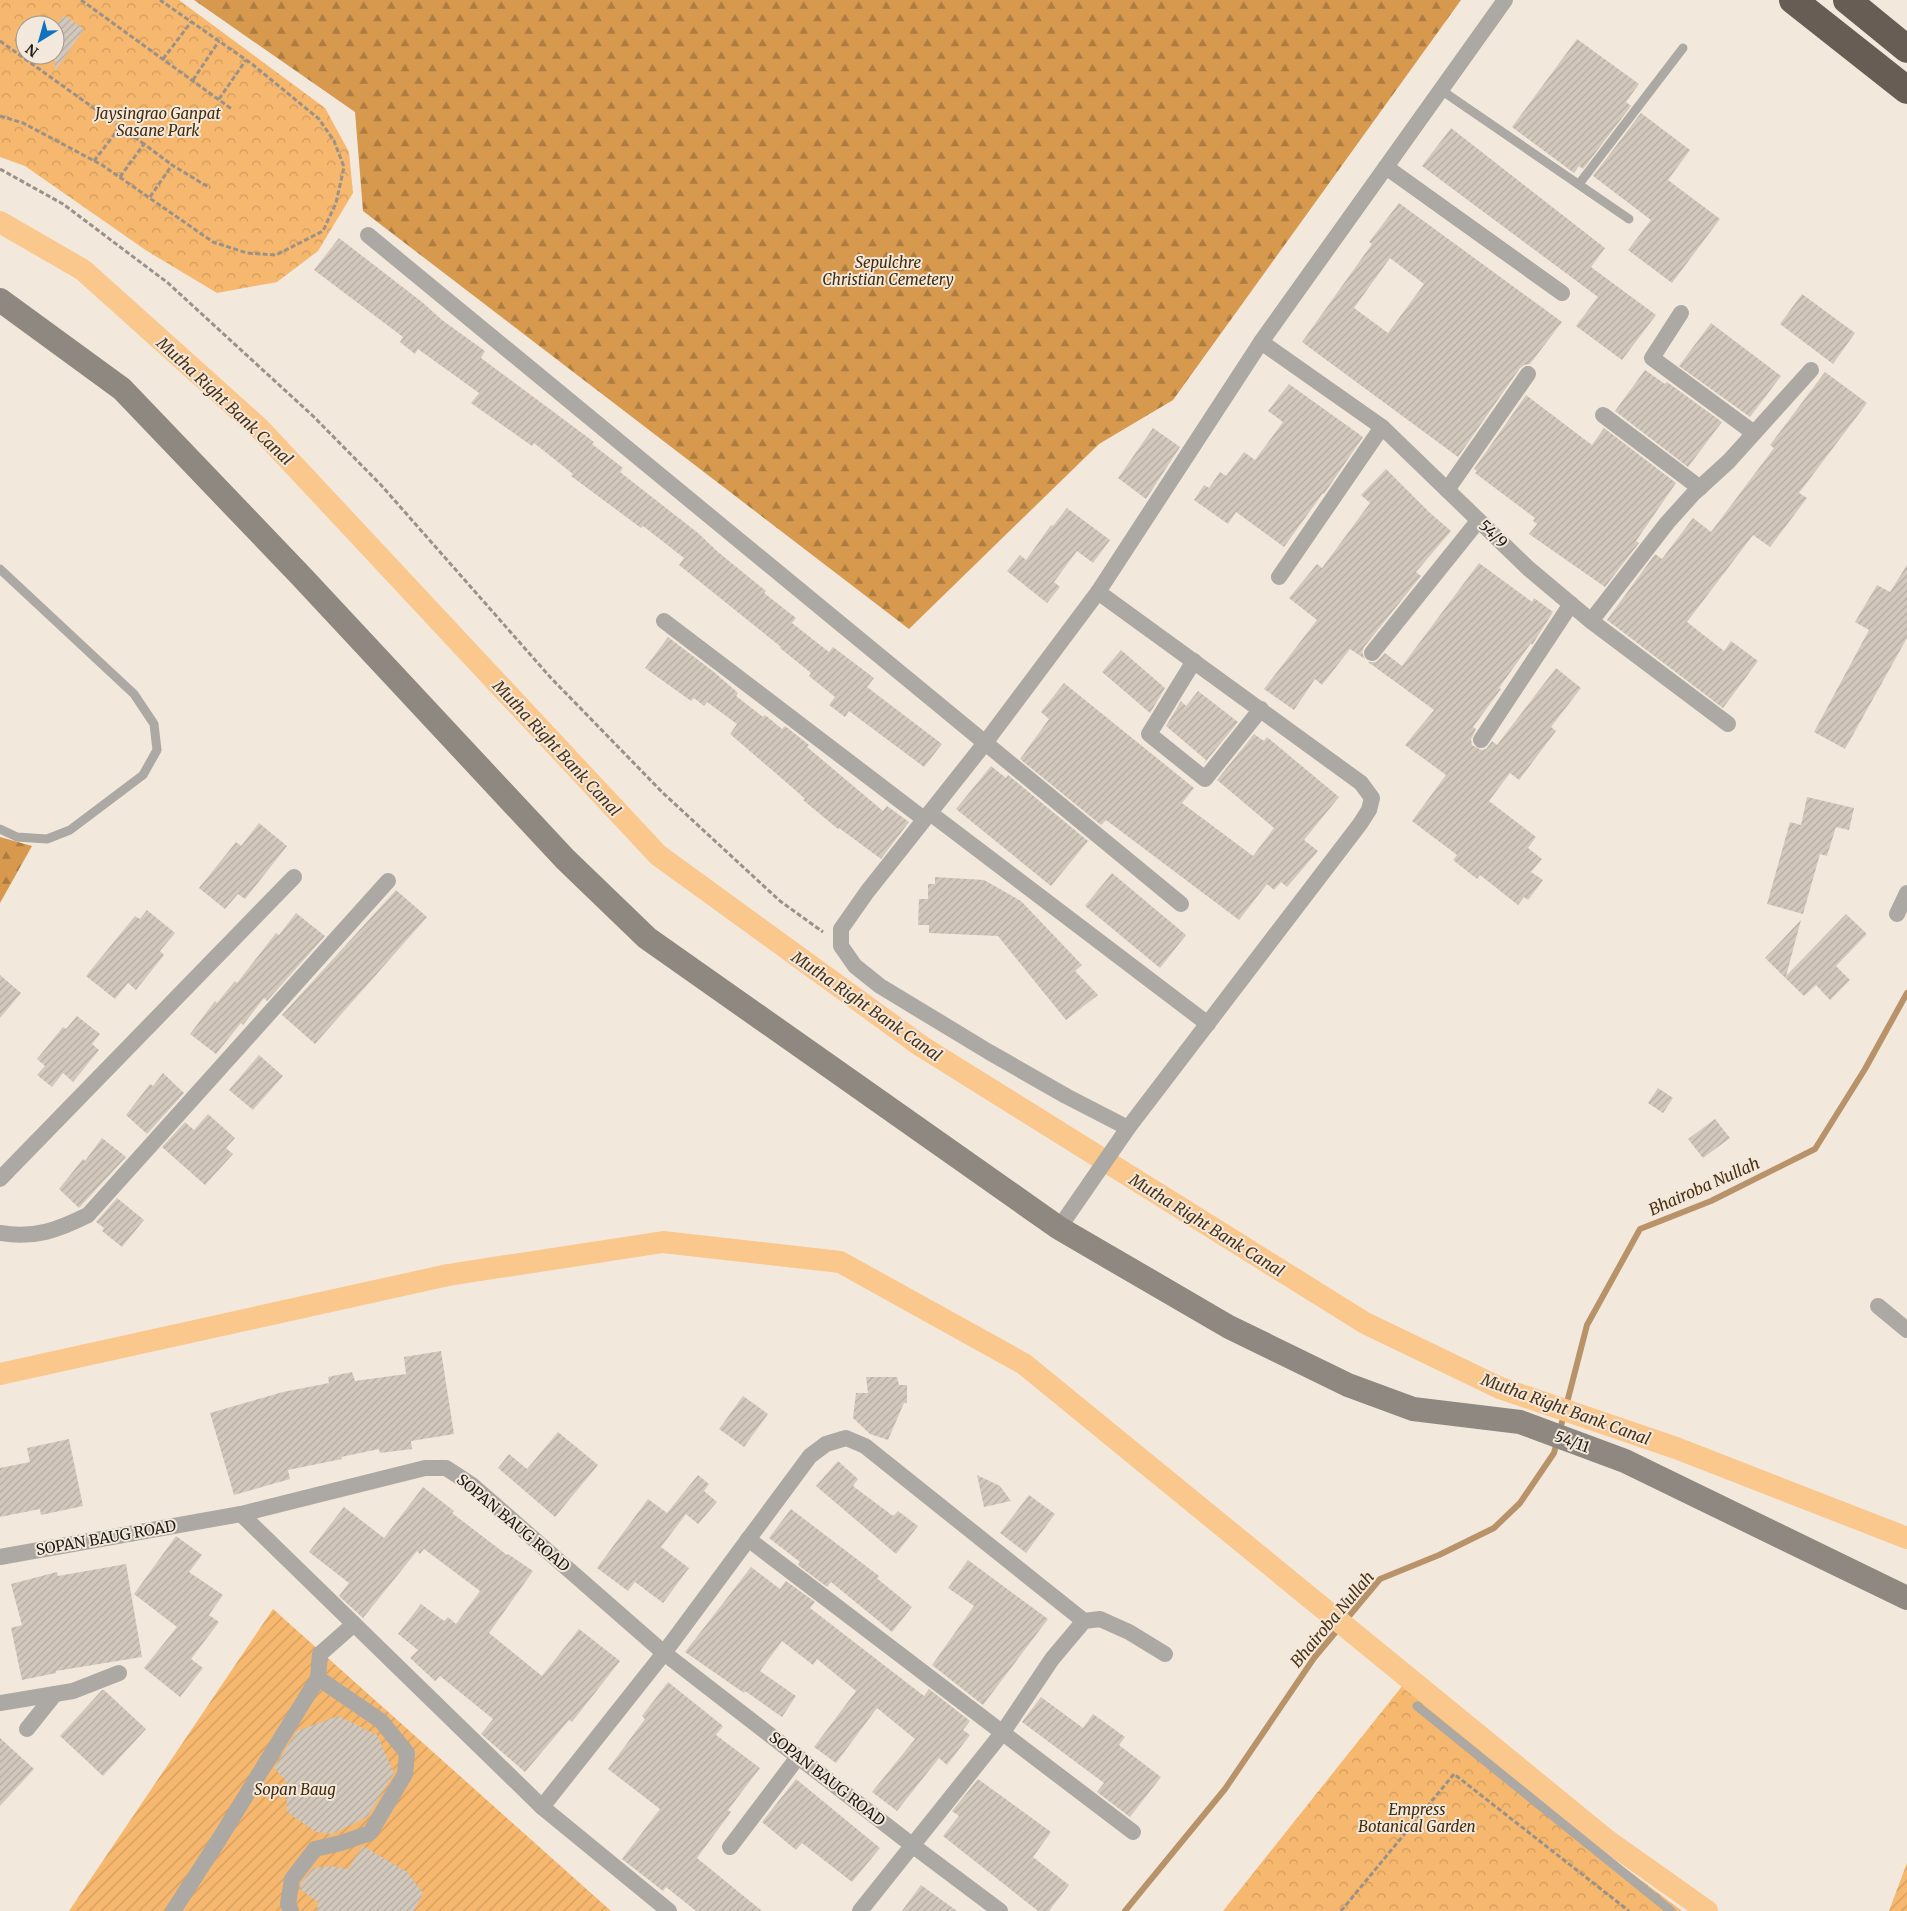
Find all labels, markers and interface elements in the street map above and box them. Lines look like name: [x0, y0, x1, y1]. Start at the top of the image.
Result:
north arrow: [15, 15, 65, 65]
text: N: [22, 40, 42, 61]
park label: Jaysingrao Ganpat Sasane Park: [93, 104, 221, 140]
park label: Sepulchre Christian Cemetery: [822, 253, 954, 289]
water label: Mutha Right Bank Canal: [152, 332, 297, 469]
street label: 54/9: [1475, 516, 1512, 551]
water label: Mutha Right Bank Canal: [488, 675, 625, 820]
water label: Mutha Right Bank Canal: [787, 946, 946, 1066]
water label: Bhairoba Nullah: [1645, 1153, 1763, 1219]
water label: Mutha Right Bank Canal: [1125, 1169, 1288, 1281]
water label: Mutha Right Bank Canal: [1478, 1369, 1654, 1449]
street label: 54/11: [1552, 1426, 1592, 1457]
street label: SOPAN BAUG ROAD: [453, 1470, 574, 1576]
street label: SOPAN BAUG ROAD: [34, 1516, 177, 1559]
water label: Bhairoba Nullah: [1286, 1567, 1378, 1671]
street label: SOPAN BAUG ROAD: [766, 1727, 889, 1830]
park label: Sopan Baug: [254, 1780, 336, 1799]
park label: Empress Botanical Garden: [1358, 1800, 1476, 1836]

